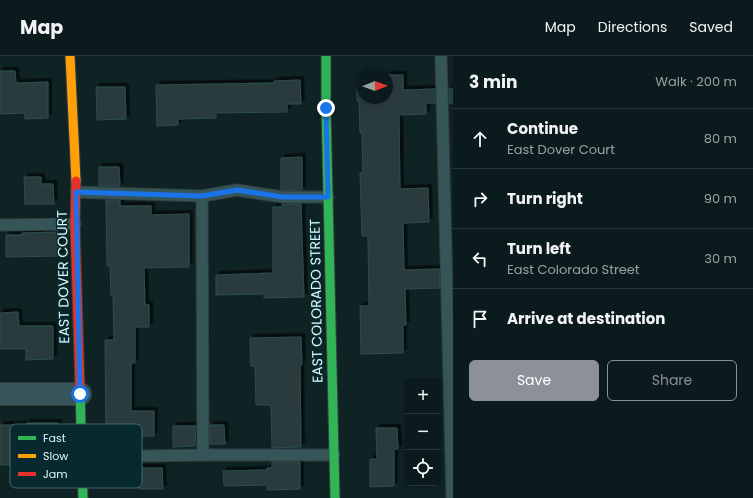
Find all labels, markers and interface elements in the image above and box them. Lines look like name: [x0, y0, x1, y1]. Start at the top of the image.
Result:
text: Map: [20, 14, 63, 41]
text: Map: [545, 17, 576, 37]
text: Directions: [598, 17, 667, 37]
text: Saved: [689, 17, 733, 37]
north arrow: [357, 68, 393, 104]
text: 3 min: [469, 70, 517, 94]
text: Walk · 200 m: [655, 72, 737, 91]
route end: [317, 99, 335, 117]
text: Continue: [507, 118, 578, 139]
icon: ahead: [469, 128, 491, 150]
text: 80 m: [704, 129, 737, 148]
text: East Dover Court: [507, 140, 615, 159]
icon: right: [469, 188, 491, 210]
text: Turn right: [507, 188, 583, 209]
text: 90 m: [704, 189, 737, 208]
street label: EAST DOVER COURT: [52, 210, 74, 344]
street label: EAST COLORADO STREET: [305, 218, 327, 383]
text: Turn left: [507, 238, 571, 259]
icon: left: [469, 248, 491, 270]
text: 30 m: [704, 249, 737, 268]
text: East Colorado Street: [507, 260, 640, 279]
icon: arrive: [469, 308, 491, 330]
text: Arrive at destination: [507, 308, 665, 329]
button: Save: [469, 360, 599, 401]
button: Share: [607, 360, 737, 401]
map controls: [405, 378, 441, 486]
button: +: [405, 378, 441, 414]
route start: [71, 385, 89, 403]
button: −: [405, 414, 441, 450]
legend: [10, 424, 142, 488]
text: Fast: [43, 430, 66, 446]
text: Slow: [43, 448, 68, 464]
button: locate: [405, 450, 441, 486]
text: Jam: [43, 466, 68, 482]

